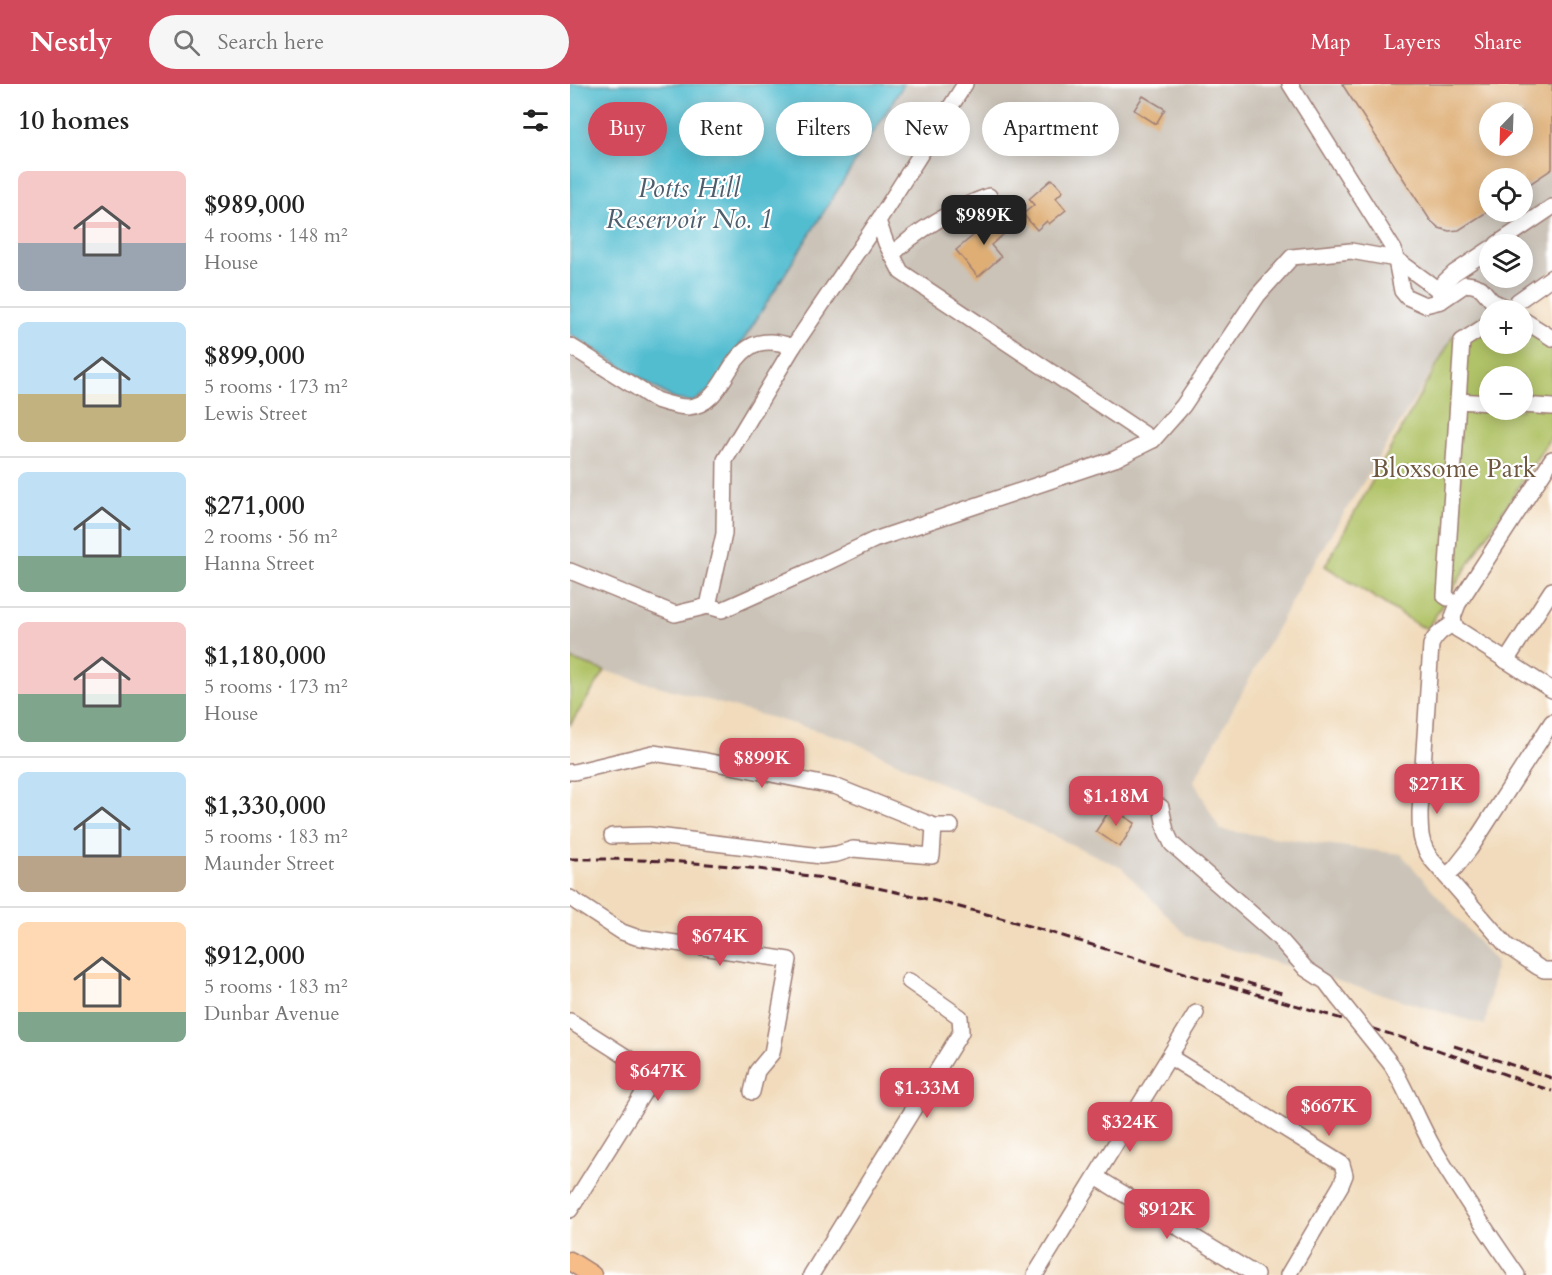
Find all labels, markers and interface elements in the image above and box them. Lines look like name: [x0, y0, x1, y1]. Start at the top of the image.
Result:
search box: [149, 15, 569, 69]
text: Nestly: [30, 23, 113, 61]
icon: search: [170, 26, 203, 59]
text: Search here: [218, 27, 324, 57]
text: Map: [1311, 28, 1351, 57]
text: Layers: [1384, 28, 1441, 57]
text: Share: [1474, 28, 1522, 57]
chip: Buy: [588, 102, 667, 156]
chip: Rent: [679, 102, 764, 156]
chip: Filters: [776, 102, 872, 156]
chip: New: [884, 102, 970, 156]
chip: Apartment: [982, 102, 1119, 156]
north arrow: [1479, 102, 1533, 156]
map controls: [1479, 102, 1533, 420]
text: 10 homes: [18, 103, 129, 138]
icon: filters: [519, 104, 552, 137]
button: locate: [1479, 168, 1533, 222]
water label: Potts Hill Reservoir No. 1: [606, 170, 772, 238]
text: $989,000: [204, 187, 305, 222]
icon: home: [66, 195, 138, 267]
pin: $989K: [942, 195, 1026, 246]
text: $989K: [955, 201, 1013, 228]
text: 4 rooms · 148 m²: [204, 222, 348, 249]
button: layers: [1479, 234, 1533, 288]
text: House: [204, 249, 258, 276]
button: +: [1479, 300, 1533, 354]
text: $899,000: [204, 338, 305, 373]
icon: home: [66, 346, 138, 418]
button: −: [1479, 366, 1533, 420]
text: 5 rooms · 173 m²: [204, 373, 348, 400]
text: Lewis Street: [204, 400, 307, 427]
park label: Bloxsome Park: [1372, 451, 1536, 486]
text: $271,000: [204, 488, 305, 523]
icon: home: [66, 496, 138, 568]
text: 2 rooms · 56 m²: [204, 523, 337, 550]
text: Hanna Street: [204, 550, 314, 577]
text: $1,180,000: [204, 638, 326, 673]
icon: home: [66, 646, 138, 718]
text: 5 rooms · 173 m²: [204, 673, 348, 700]
text: House: [204, 700, 258, 727]
pin: $899K: [720, 738, 804, 789]
text: $899K: [733, 744, 791, 771]
pin: $271K: [1395, 764, 1479, 815]
text: $271K: [1408, 770, 1466, 797]
pin: $1.18M: [1067, 776, 1165, 827]
text: $1.18M: [1083, 782, 1149, 809]
text: $1,330,000: [204, 788, 326, 823]
icon: home: [66, 796, 138, 868]
text: 5 rooms · 183 m²: [204, 823, 348, 850]
text: Maunder Street: [204, 850, 334, 877]
pin: $674K: [678, 916, 762, 967]
text: $674K: [691, 922, 749, 949]
text: $912,000: [204, 938, 305, 973]
icon: home: [66, 946, 138, 1018]
text: 5 rooms · 183 m²: [204, 973, 348, 1000]
text: Dunbar Avenue: [204, 1000, 340, 1027]
pin: $647K: [616, 1051, 700, 1102]
text: $647K: [629, 1057, 687, 1084]
pin: $1.33M: [878, 1068, 976, 1119]
text: $1.33M: [894, 1074, 960, 1101]
pin: $667K: [1287, 1086, 1371, 1137]
text: $667K: [1300, 1092, 1358, 1119]
pin: $324K: [1088, 1102, 1172, 1153]
text: $324K: [1101, 1108, 1159, 1135]
pin: $912K: [1125, 1189, 1209, 1240]
text: $912K: [1138, 1195, 1196, 1222]

